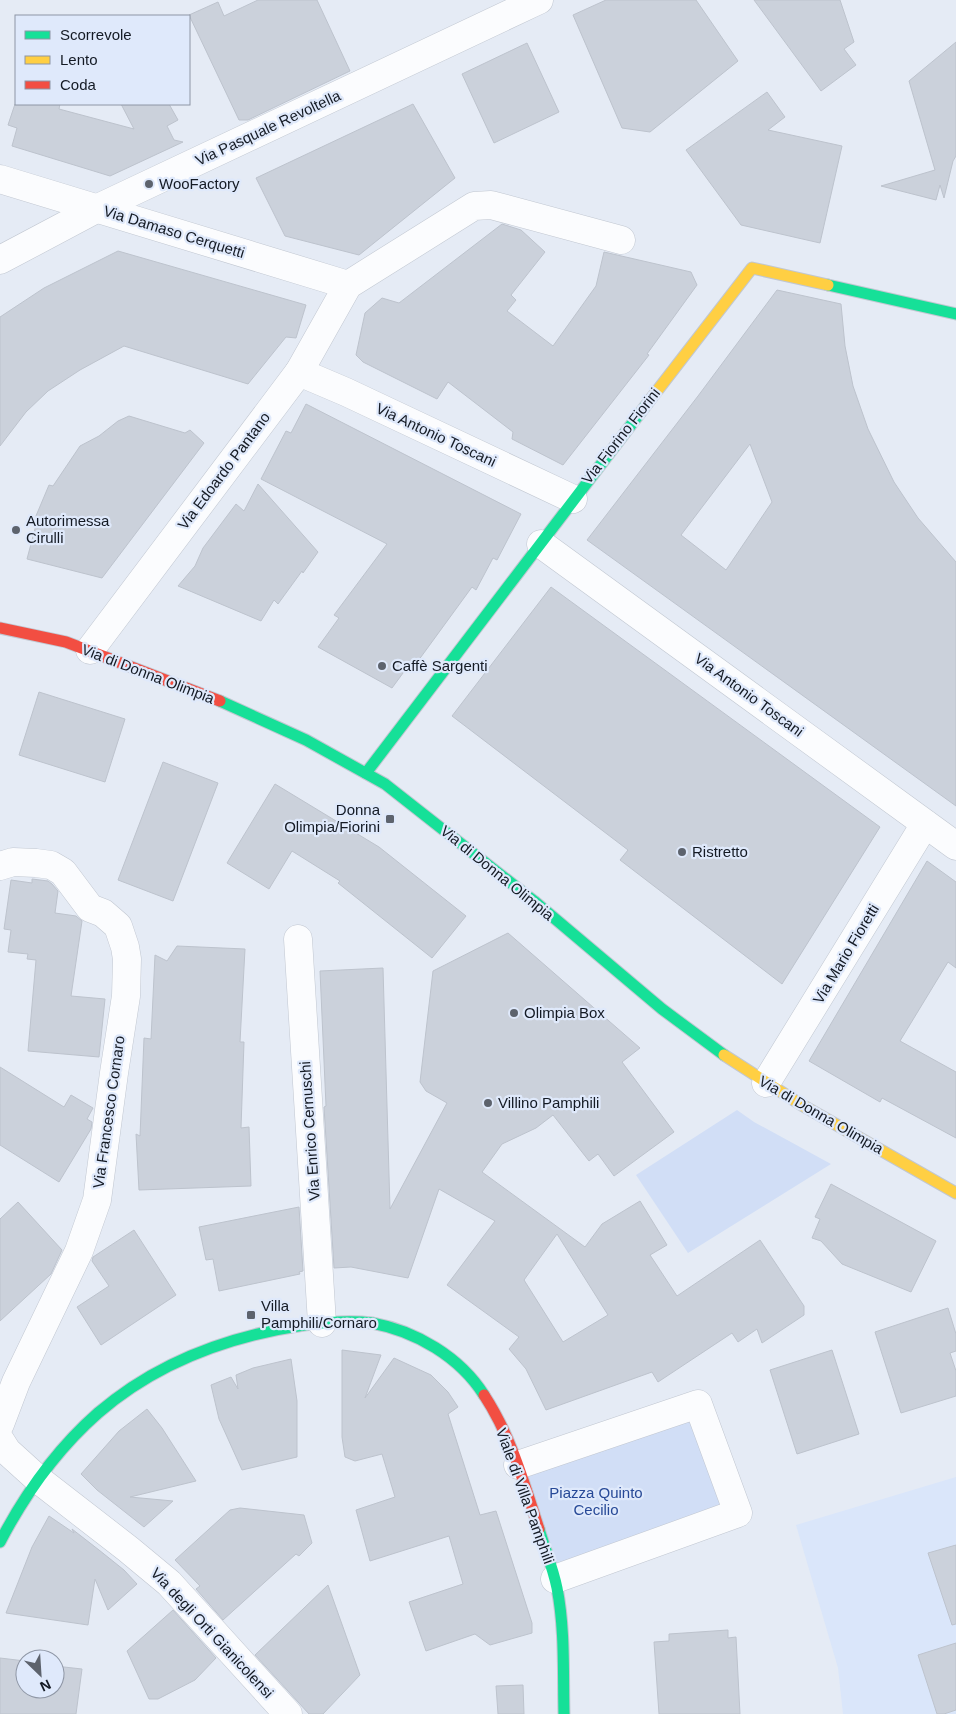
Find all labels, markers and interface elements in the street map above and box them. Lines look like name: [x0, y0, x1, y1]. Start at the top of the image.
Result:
legend: [15, 15, 190, 105]
text: Scorrevole: [60, 26, 132, 43]
text: Lento: [60, 51, 98, 68]
text: Coda: [60, 76, 97, 93]
street label: Via Pasquale Revoltella: [193, 86, 344, 169]
place label: WooFactory: [159, 175, 240, 192]
marker: WooFactory: [143, 178, 155, 190]
street label: Via Damaso Cerquetti: [102, 202, 247, 261]
street label: Via Fiorino Fiorini: [578, 385, 663, 487]
street label: Via Antonio Toscani: [374, 399, 499, 470]
street label: Via Edoardo Pantano: [174, 409, 273, 533]
place label: Autorimessa Cirulli: [26, 512, 110, 546]
marker: Autorimessa Cirulli: [10, 524, 22, 536]
street label: Via di Donna Olimpia: [79, 640, 217, 707]
street label: Via Antonio Toscani: [692, 649, 807, 740]
place label: Caffè Sargenti: [392, 657, 488, 674]
marker: Caffè Sargenti: [376, 660, 388, 672]
place label: Donna Olimpia/Fiorini: [284, 801, 381, 835]
marker: Donna Olimpia/Fiorini: [384, 813, 396, 825]
street label: Via di Donna Olimpia: [437, 822, 558, 924]
place label: Ristretto: [692, 843, 748, 860]
marker: Ristretto: [676, 846, 688, 858]
street label: Via Mario Fioretti: [809, 901, 882, 1007]
place label: Olimpia Box: [524, 1004, 605, 1021]
marker: Olimpia Box: [508, 1007, 520, 1019]
street label: Via Francesco Cornaro: [89, 1035, 128, 1189]
street label: Via Enrico Cernuschi: [296, 1061, 323, 1201]
street label: Via di Donna Olimpia: [756, 1072, 887, 1157]
place label: Villino Pamphili: [498, 1094, 599, 1111]
marker: Villino Pamphili: [482, 1097, 494, 1109]
place label: Villa Pamphili/Cornaro: [261, 1297, 377, 1331]
marker: Villa Pamphili/Cornaro: [245, 1309, 257, 1321]
street label: Viale di Villa Pamphili: [493, 1426, 558, 1566]
park label: Piazza Quinto Cecilio: [549, 1484, 643, 1518]
street label: Via degli Orti Gianicolensi: [148, 1564, 277, 1701]
north arrow: [15, 1649, 65, 1699]
text: N: [38, 1676, 53, 1695]

